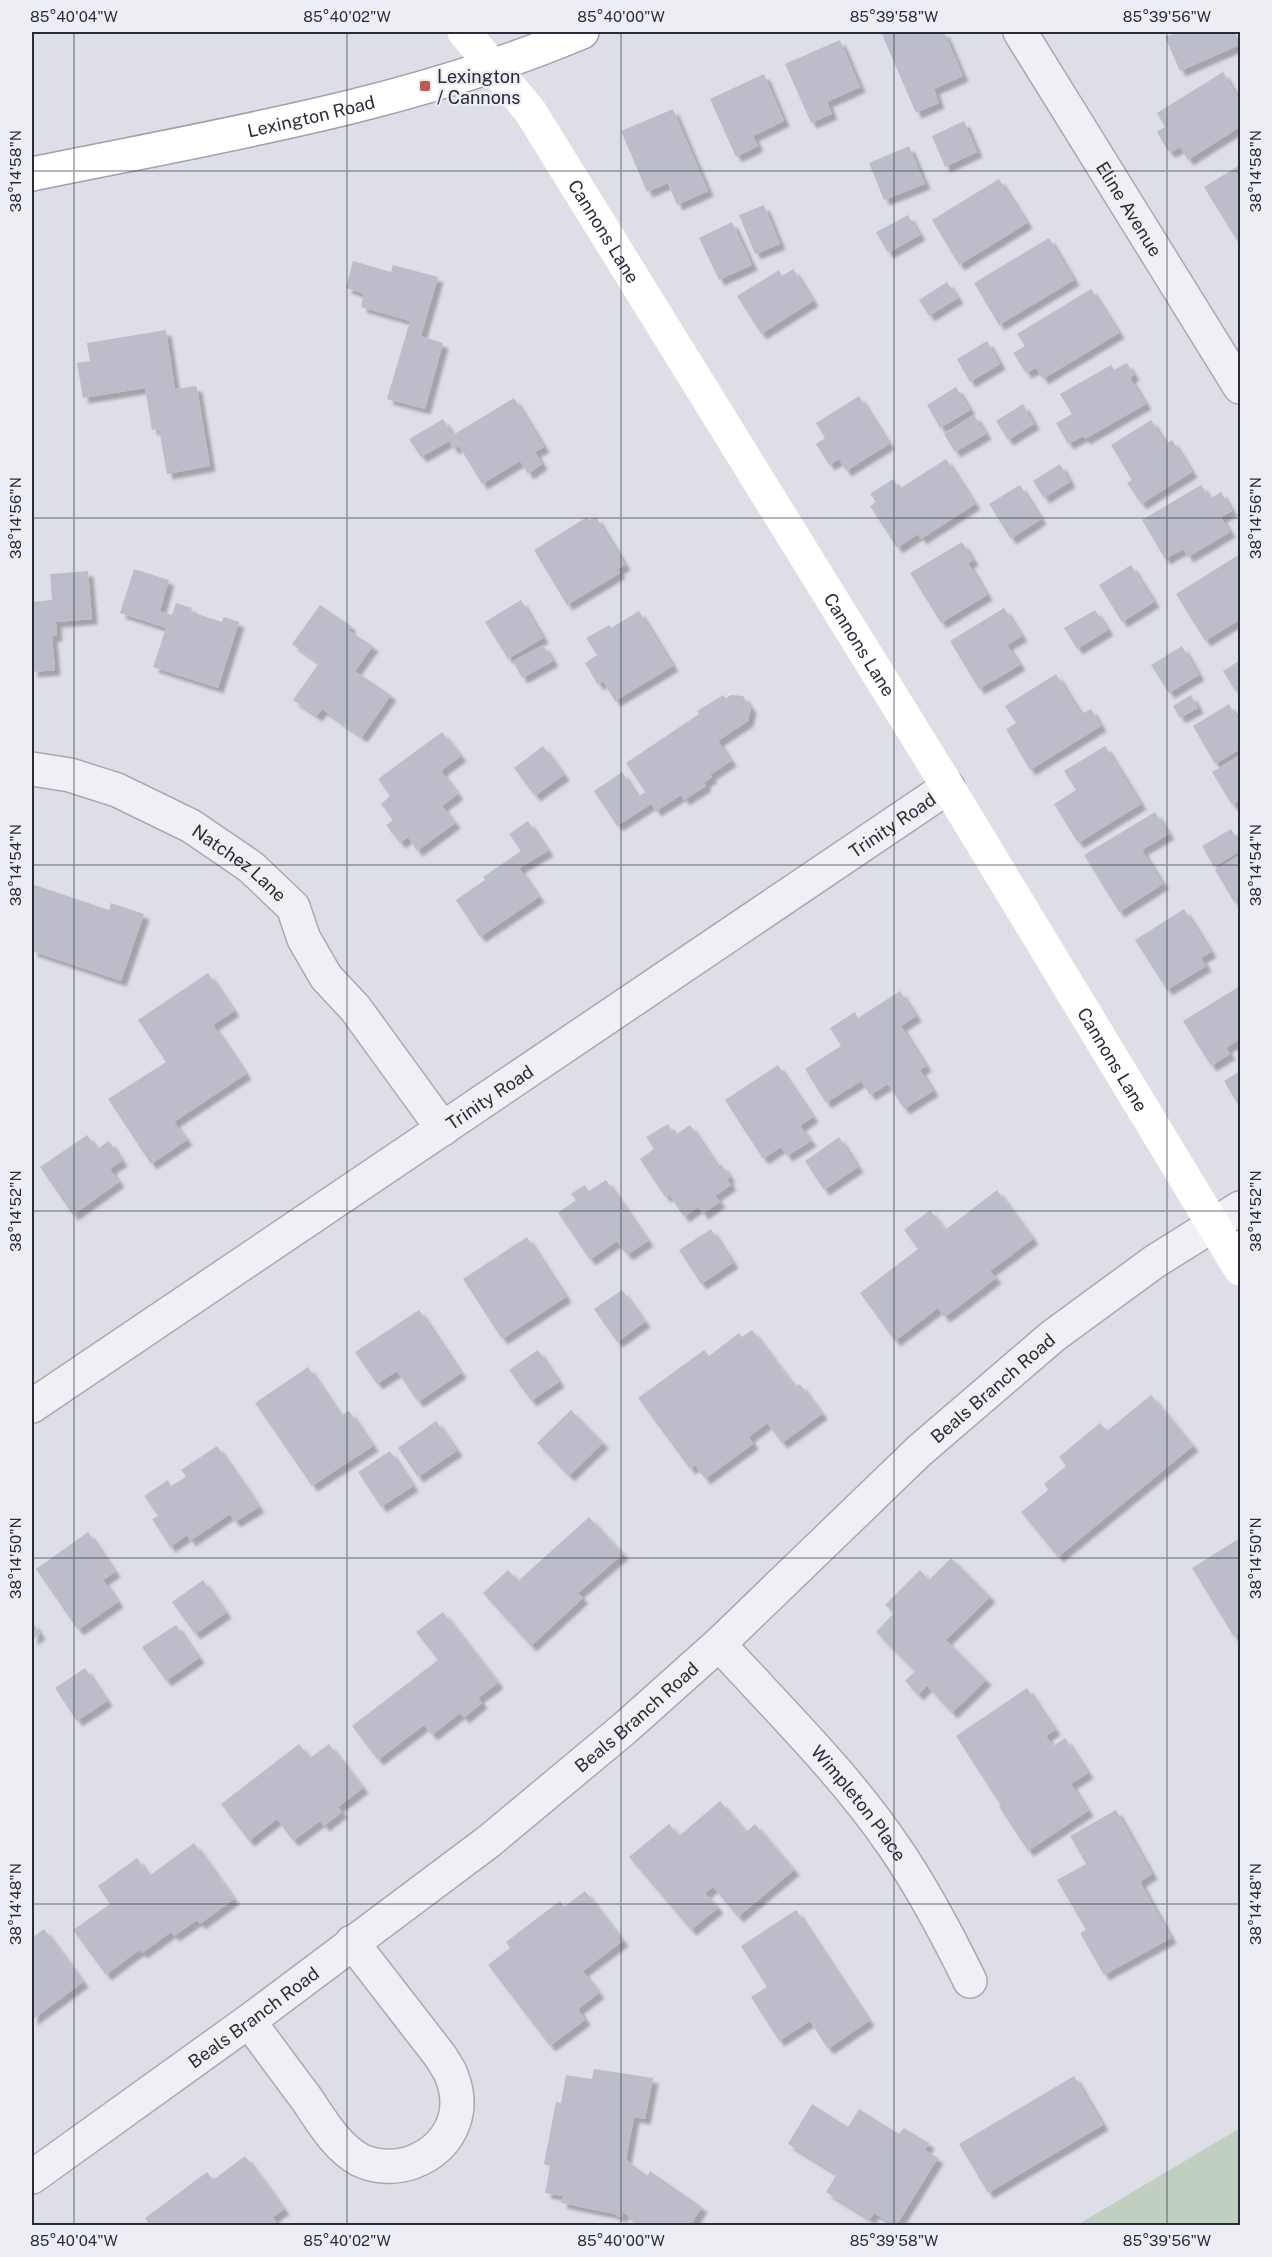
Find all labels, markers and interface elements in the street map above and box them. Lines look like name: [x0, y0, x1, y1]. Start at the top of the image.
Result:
text: 85°40'04"W: [30, 8, 118, 25]
text: 85°40'02"W: [303, 8, 391, 25]
text: 85°40'00"W: [577, 8, 665, 25]
text: 85°39'58"W: [850, 8, 938, 25]
text: 85°39'56"W: [1123, 8, 1211, 25]
place label: Lexington / Cannons: [437, 66, 520, 108]
marker: Lexington / Cannons: [418, 79, 432, 93]
street label: Lexington Road: [245, 91, 377, 141]
text: 38°14'58"N: [7, 130, 24, 212]
text: 38°14'58"N: [1247, 130, 1264, 212]
street label: Eline Avenue: [1092, 158, 1167, 260]
street label: Cannons Lane: [564, 175, 644, 287]
text: 38°14'56"N: [7, 477, 24, 559]
text: 38°14'56"N: [1247, 477, 1264, 559]
street label: Cannons Lane: [820, 589, 900, 700]
street label: Trinity Road: [845, 788, 939, 862]
street label: Natchez Lane: [188, 820, 291, 906]
text: 38°14'54"N: [7, 824, 24, 906]
text: 38°14'54"N: [1247, 824, 1264, 906]
street label: Cannons Lane: [1073, 1003, 1152, 1115]
street label: Trinity Road: [442, 1060, 537, 1134]
text: 38°14'52"N: [7, 1170, 24, 1252]
text: 38°14'52"N: [1247, 1170, 1264, 1252]
street label: Beals Branch Road: [926, 1329, 1059, 1447]
text: 38°14'50"N: [7, 1517, 24, 1599]
text: 38°14'50"N: [1247, 1517, 1264, 1599]
street label: Beals Branch Road: [570, 1657, 702, 1776]
street label: Wimpleton Place: [807, 1741, 911, 1865]
text: 38°14'48"N: [7, 1863, 24, 1945]
text: 38°14'48"N: [1247, 1863, 1264, 1945]
street label: Beals Branch Road: [184, 1962, 323, 2072]
text: 85°40'04"W: [30, 2232, 118, 2249]
text: 85°40'02"W: [303, 2232, 391, 2249]
text: 85°40'00"W: [577, 2232, 665, 2249]
text: 85°39'58"W: [850, 2232, 938, 2249]
text: 85°39'56"W: [1123, 2232, 1211, 2249]

